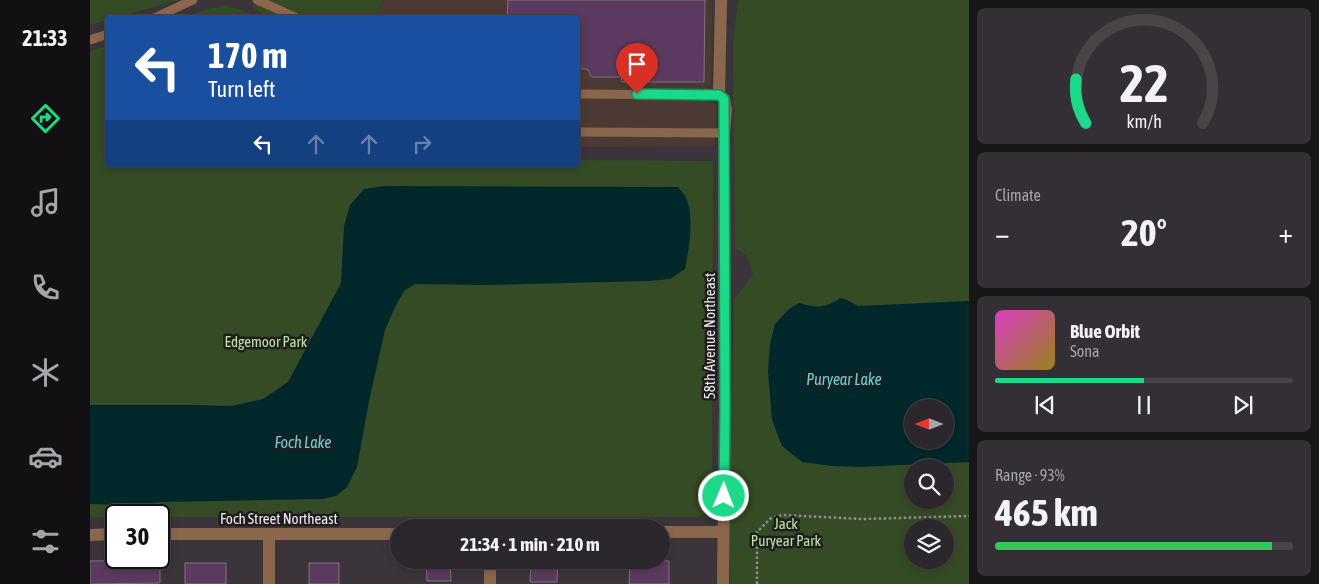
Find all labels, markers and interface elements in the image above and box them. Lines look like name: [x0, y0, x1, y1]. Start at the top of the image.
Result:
text: 21:33: [22, 25, 68, 51]
icon: left: [125, 35, 190, 100]
text: 170 m: [208, 35, 287, 75]
pin: [616, 43, 658, 94]
icon: arrive: [623, 50, 651, 78]
text: 22: [1120, 53, 1168, 113]
text: Turn left: [208, 76, 275, 102]
icon: directions: [28, 101, 63, 136]
text: km/h: [1126, 111, 1162, 132]
icon: left: [249, 130, 277, 158]
icon: ahead: [302, 130, 330, 158]
icon: ahead: [355, 130, 383, 158]
icon: right: [408, 130, 436, 158]
icon: music: [28, 185, 63, 220]
text: Climate: [995, 186, 1041, 204]
text: 20°: [1121, 211, 1167, 254]
text: −: [995, 217, 1010, 249]
text: +: [1278, 217, 1293, 249]
icon: phone: [28, 270, 63, 305]
street label: 58th Avenue Northeast: [701, 273, 718, 399]
text: Blue Orbit: [1070, 320, 1140, 342]
park label: Edgemoor Park: [225, 333, 308, 350]
text: Sona: [1070, 342, 1099, 360]
icon: climate: [28, 355, 63, 390]
water label: Puryear Lake: [806, 370, 882, 389]
icon: previous: [1031, 391, 1059, 419]
icon: pause: [1130, 391, 1158, 419]
icon: next: [1229, 391, 1257, 419]
north arrow: [904, 399, 954, 449]
map controls: [904, 399, 954, 569]
water label: Foch Lake: [274, 433, 332, 451]
icon: car: [28, 439, 63, 474]
button: search: [904, 459, 954, 509]
text: Range · 93%: [995, 466, 1065, 484]
position arrow: [697, 469, 749, 521]
text: 465 km: [995, 491, 1098, 534]
speed limit sign: 30: [105, 504, 170, 569]
street label: Foch Street Northeast: [220, 510, 338, 527]
park label: Jack Puryear Park: [751, 515, 822, 549]
button: layers: [904, 519, 954, 569]
icon: filters: [28, 524, 63, 559]
text: 21:34 · 1 min · 210 m: [460, 533, 600, 555]

